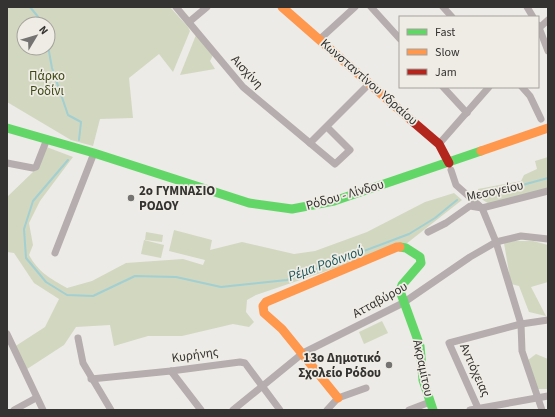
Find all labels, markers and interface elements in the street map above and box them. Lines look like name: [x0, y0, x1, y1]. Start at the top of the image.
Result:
north arrow: [16, 16, 56, 56]
legend: [399, 16, 539, 88]
text: N: [35, 23, 52, 38]
text: Fast: [435, 24, 455, 41]
street label: Κωνσταντίνου Υδραίου: [316, 35, 422, 129]
text: Slow: [435, 44, 460, 61]
street label: Αισχίνη: [227, 51, 267, 93]
text: Jam: [435, 64, 457, 81]
park label: Πάρκο Ροδίνι: [29, 67, 65, 100]
street label: Ρόδου - Λίνδου: [304, 175, 386, 215]
street label: Μεσογείου: [465, 176, 525, 206]
place label: 2ο ΓΥΜΝΑΣΙΟ ΡΟΔΟΥ: [139, 182, 215, 215]
marker: 2ο ΓΥΜΝΑΣΙΟ ΡΟΔΟΥ: [126, 193, 136, 203]
water label: Ρέμα Ροδινιού: [285, 241, 367, 287]
street label: Ατταβύρου: [349, 278, 411, 322]
street label: Ακραμίτου: [408, 338, 438, 398]
street label: Αντιόχειας: [455, 340, 495, 400]
street label: Κυρήνης: [170, 343, 220, 367]
place label: 13ο Δημοτικό Σχολείο Ρόδου: [298, 349, 381, 382]
marker: 13ο Δημοτικό Σχολείο Ρόδου: [384, 360, 394, 370]

